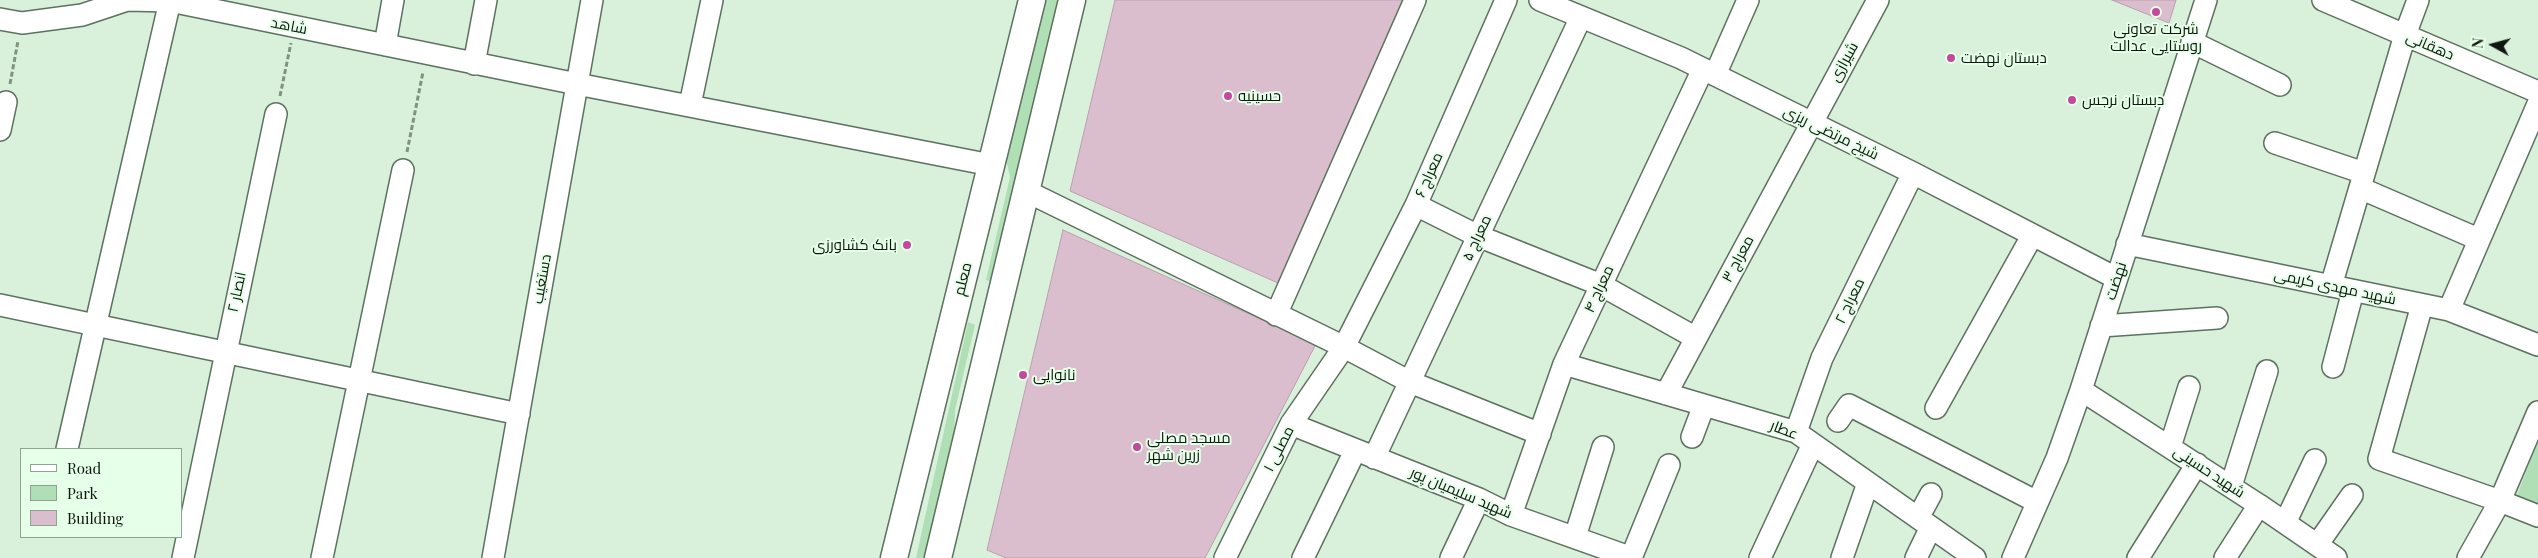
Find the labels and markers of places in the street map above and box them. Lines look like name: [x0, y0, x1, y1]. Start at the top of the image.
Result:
marker: شرکت تعاونی روستایی عدالت: [2150, 6, 2162, 18]
place label: شرکت تعاونی روستایی عدالت: [2110, 20, 2202, 55]
place label: دبستان نهضت: [1961, 49, 2047, 67]
marker: دبستان نهضت: [1945, 52, 1957, 64]
place label: حسینیه: [1238, 87, 1281, 105]
marker: حسینیه: [1222, 90, 1234, 102]
place label: دبستان نرجس: [2082, 91, 2164, 109]
marker: دبستان نرجس: [2066, 94, 2078, 106]
place label: بانک کشاورزی: [812, 236, 897, 254]
marker: بانک کشاورزی: [901, 239, 913, 251]
place label: نانوایی: [1033, 366, 1075, 384]
marker: نانوایی: [1017, 369, 1029, 381]
place label: مسجد مصلی زرین شهر: [1147, 429, 1231, 464]
marker: مسجد مصلی زرین شهر: [1131, 441, 1143, 453]

